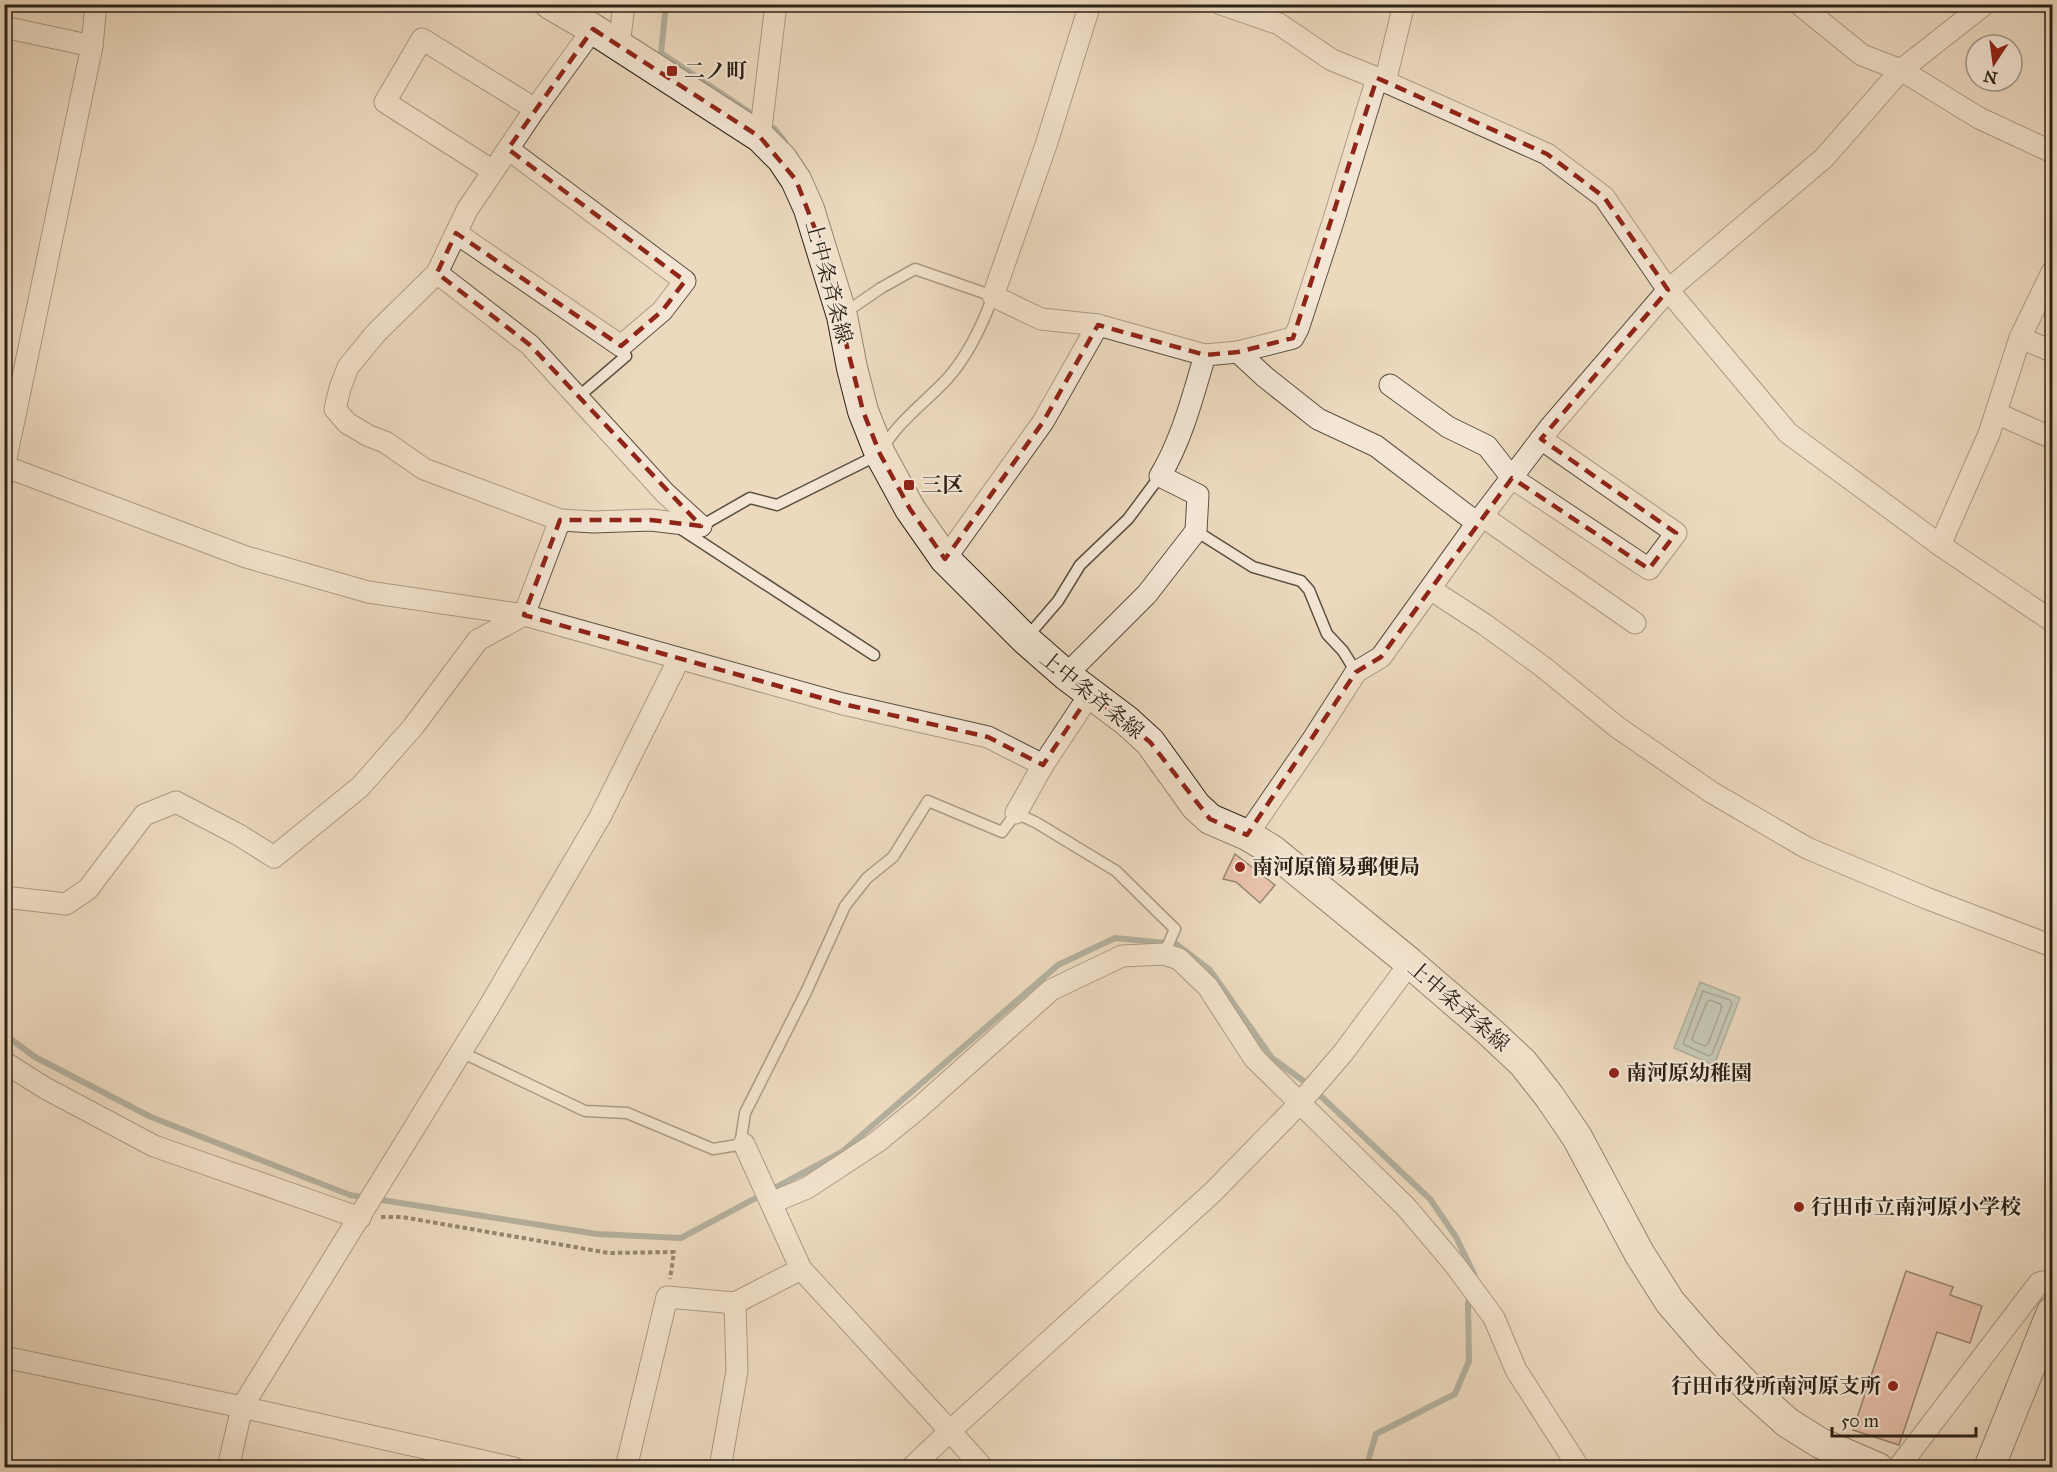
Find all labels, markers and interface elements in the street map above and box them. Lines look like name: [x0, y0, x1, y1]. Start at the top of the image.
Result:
north arrow: [1964, 33, 2024, 93]
place label: 二ノ町: [684, 58, 747, 84]
marker: 二ノ町: [665, 64, 679, 78]
text: N: [1982, 66, 1999, 88]
street label: 上中条斉条線: [800, 218, 858, 346]
place label: 三区: [921, 472, 963, 498]
marker: 三区: [902, 478, 916, 492]
street label: 上中条斉条線: [1035, 645, 1149, 745]
place label: 南河原簡易郵便局: [1252, 854, 1420, 880]
marker: 南河原簡易郵便局: [1233, 860, 1247, 874]
street label: 上中条斉条線: [1403, 955, 1515, 1057]
place label: 南河原幼稚園: [1626, 1060, 1752, 1086]
marker: 南河原幼稚園: [1607, 1066, 1621, 1080]
place label: 行田市立南河原小学校: [1811, 1194, 2021, 1220]
marker: 行田市立南河原小学校: [1792, 1200, 1806, 1214]
place label: 行田市役所南河原支所: [1671, 1373, 1881, 1399]
marker: 行田市役所南河原支所: [1886, 1379, 1900, 1393]
scale bar: [1832, 1400, 1976, 1438]
text: 50 m: [1841, 1410, 1879, 1432]

